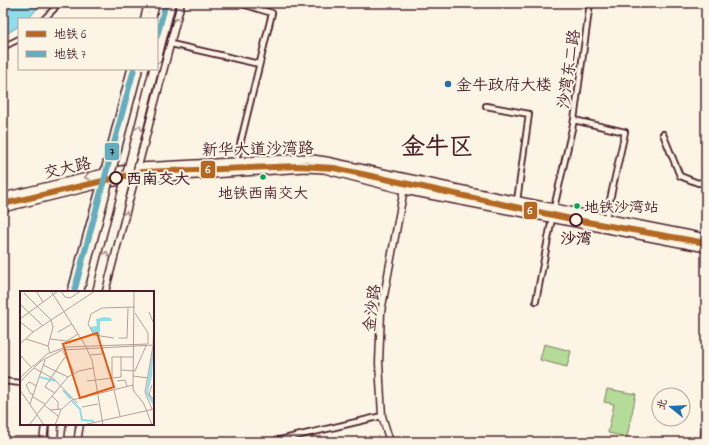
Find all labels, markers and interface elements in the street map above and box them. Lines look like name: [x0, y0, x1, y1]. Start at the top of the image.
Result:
one-way arrow: [172, 17, 181, 24]
legend: [18, 18, 158, 70]
text: 地铁 6: [54, 26, 87, 44]
street label: 沙湾东二路: [553, 28, 587, 111]
text: 地铁 7: [54, 46, 86, 64]
place label: 金牛政府大楼: [456, 74, 552, 98]
marker: 金牛政府大楼: [443, 79, 453, 89]
one-way arrow: [134, 125, 143, 132]
district label: 金牛区: [401, 131, 473, 166]
street label: 新华大道沙湾路: [202, 137, 314, 163]
line badge: 7: [104, 142, 120, 161]
text: 7: [110, 144, 115, 160]
street label: 交大路: [41, 152, 94, 186]
line badge: 6: [200, 160, 216, 179]
text: 6: [205, 162, 211, 178]
place label: 西南交大: [126, 168, 190, 192]
marker: 西南交大: [109, 171, 123, 185]
one-way arrow: [84, 172, 90, 180]
marker: 地铁西南交大: [258, 172, 268, 182]
place label: 地铁西南交大: [218, 183, 308, 205]
place label: 地铁沙湾站: [584, 197, 659, 219]
line badge: 6: [523, 201, 538, 220]
marker: 地铁沙湾站: [572, 201, 582, 211]
text: 6: [527, 203, 533, 219]
one-way arrow: [121, 211, 130, 218]
marker: 沙湾: [569, 213, 583, 227]
place label: 沙湾: [560, 228, 592, 252]
one-way arrow: [102, 251, 110, 257]
street label: 金沙路: [358, 283, 388, 334]
inset map: [20, 291, 154, 425]
north arrow: [651, 387, 691, 427]
text: 北: [653, 397, 672, 412]

